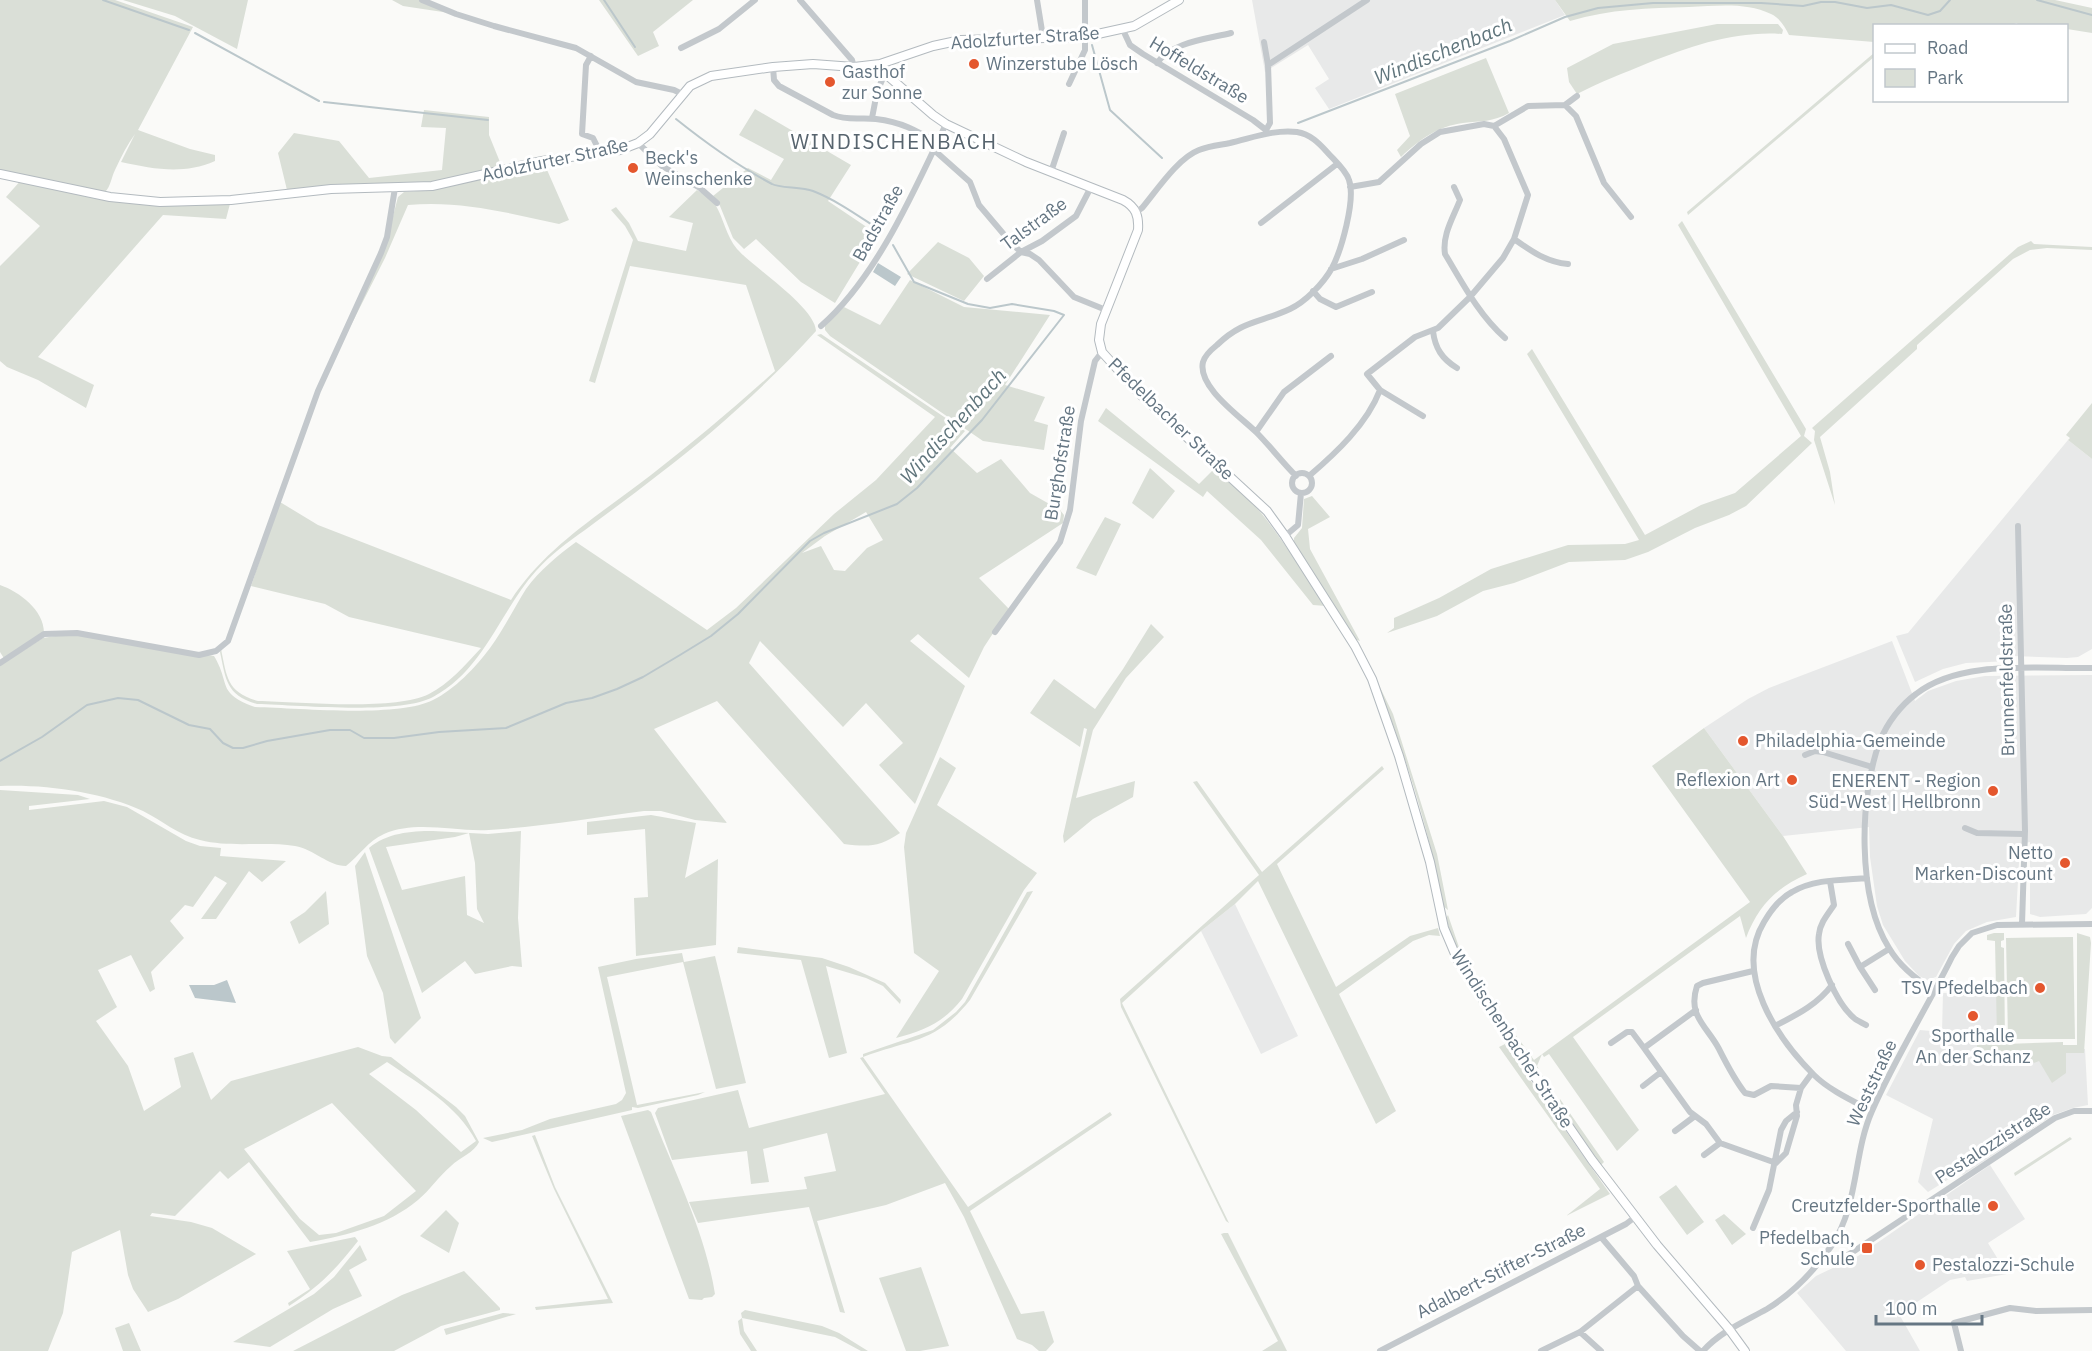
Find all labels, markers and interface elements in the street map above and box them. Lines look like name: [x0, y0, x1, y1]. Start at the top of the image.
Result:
water label: Windischenbach: [1370, 11, 1516, 91]
street label: Adolzfurter Straße: [950, 21, 1100, 54]
legend: [1873, 24, 2068, 102]
street label: Hoffeldstraße: [1145, 31, 1253, 108]
text: Road: [1927, 36, 1968, 59]
place label: Winzerstube Lösch: [986, 52, 1138, 75]
marker: Winzerstube Lösch: [967, 57, 981, 71]
place label: Gasthof zur Sonne: [842, 60, 922, 104]
text: Park: [1927, 66, 1964, 89]
marker: Gasthof zur Sonne: [823, 75, 837, 89]
district label: WINDISCHENBACH: [790, 127, 998, 155]
street label: Adolzfurter Straße: [479, 133, 630, 186]
place label: Beck's Weinschenke: [645, 146, 753, 190]
marker: Beck's Weinschenke: [626, 161, 640, 175]
street label: Badstraße: [847, 180, 908, 265]
street label: Talstraße: [996, 192, 1071, 255]
street label: Pfedelbacher Straße: [1104, 353, 1239, 485]
water label: Windischenbach: [893, 362, 1012, 489]
street label: Burghofstraße: [1039, 404, 1080, 522]
street label: Brunnenfeldstraße: [1994, 603, 2019, 757]
place label: Philadelphia-Gemeinde: [1755, 729, 1946, 752]
marker: Philadelphia-Gemeinde: [1736, 734, 1750, 748]
place label: Reflexion Art: [1676, 768, 1780, 791]
place label: ENERENT - Region Süd-West | Hellbronn: [1808, 769, 1981, 813]
marker: Reflexion Art: [1785, 773, 1799, 787]
marker: ENERENT - Region Süd-West | Hellbronn: [1986, 784, 2000, 798]
place label: Netto Marken-Discount: [1915, 841, 2053, 885]
marker: Netto Marken-Discount: [2058, 856, 2072, 870]
street label: Windischenbacher Straße: [1446, 945, 1579, 1132]
place label: TSV Pfedelbach: [1901, 976, 2028, 999]
marker: TSV Pfedelbach: [2033, 981, 2047, 995]
marker: Sporthalle An der Schanz: [1966, 1009, 1980, 1023]
place label: Sporthalle An der Schanz: [1915, 1024, 2031, 1068]
street label: Weststraße: [1841, 1036, 1902, 1130]
street label: Pestalozzistraße: [1930, 1096, 2055, 1189]
place label: Creutzfelder-Sporthalle: [1791, 1194, 1981, 1217]
marker: Creutzfelder-Sporthalle: [1986, 1199, 2000, 1213]
street label: Adalbert-Stifter-Straße: [1412, 1218, 1589, 1323]
place label: Pfedelbach, Schule: [1759, 1226, 1855, 1270]
marker: Pfedelbach, Schule: [1860, 1241, 1874, 1255]
place label: Pestalozzi-Schule: [1932, 1253, 2075, 1276]
marker: Pestalozzi-Schule: [1913, 1258, 1927, 1272]
scale bar: [1876, 1288, 1982, 1326]
text: 100 m: [1885, 1297, 1937, 1320]

